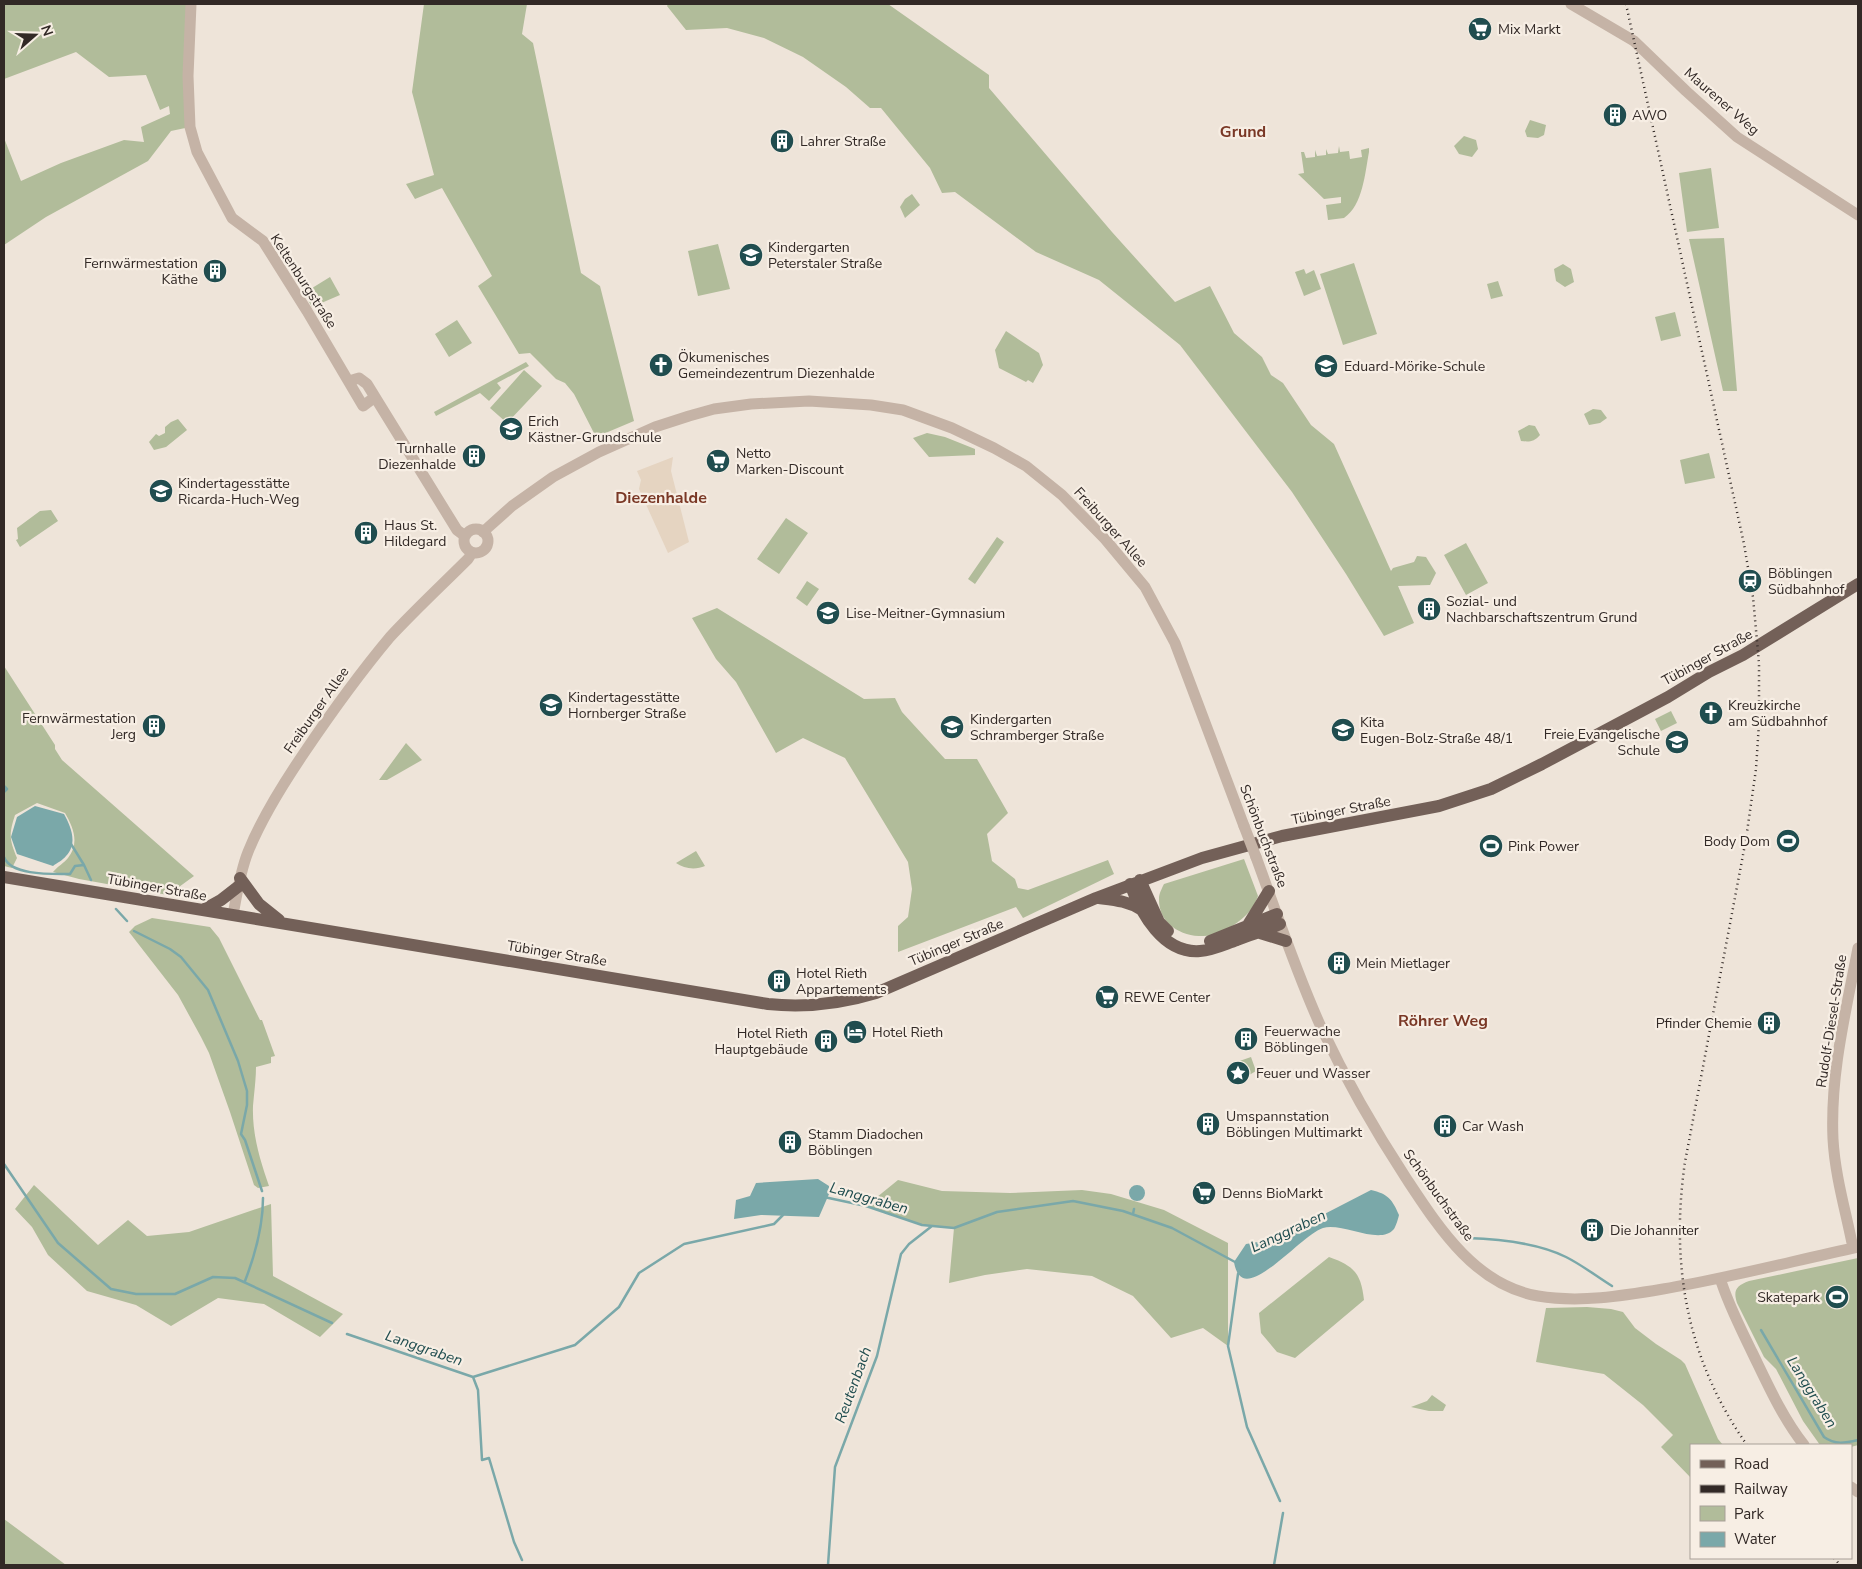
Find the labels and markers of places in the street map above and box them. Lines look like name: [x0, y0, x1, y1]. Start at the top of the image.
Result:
supermarket icon: Mix Markt: [1467, 16, 1493, 42]
place label: Mix Markt: [1498, 20, 1560, 39]
building icon: AWO: [1602, 102, 1628, 128]
place label: AWO: [1632, 106, 1667, 125]
building icon: Lahrer Straße: [769, 128, 795, 154]
place label: Lahrer Straße: [800, 132, 886, 151]
place label: Kindergarten Peterstaler Straße: [768, 238, 882, 273]
school or university icon: Kindergarten Peterstaler Straße: [738, 242, 764, 268]
place label: Fernwärmestation Käthe: [84, 254, 198, 289]
building icon: Fernwärmestation Käthe: [202, 258, 228, 284]
place label: Ökumenisches Gemeindezentrum Diezenhalde: [678, 348, 875, 383]
church icon: Ökumenisches Gemeindezentrum Diezenhalde: [648, 352, 674, 378]
school or university icon: Eduard-Mörike-Schule: [1313, 353, 1339, 379]
place label: Eduard-Mörike-Schule: [1344, 357, 1485, 376]
place label: Erich Kästner-Grundschule: [528, 412, 661, 447]
school or university icon: Erich Kästner-Grundschule: [498, 416, 524, 442]
place label: Turnhalle Diezenhalde: [378, 439, 456, 474]
building icon: Turnhalle Diezenhalde: [461, 443, 487, 469]
place label: Netto Marken-Discount: [736, 444, 844, 479]
supermarket icon: Netto Marken-Discount: [705, 448, 731, 474]
place label: Kindertagesstätte Ricarda-Huch-Weg: [178, 474, 299, 509]
school or university icon: Kindertagesstätte Ricarda-Huch-Weg: [148, 478, 174, 504]
place label: Haus St. Hildegard: [384, 516, 446, 551]
building icon: Haus St. Hildegard: [353, 520, 379, 546]
place label: Böblingen Südbahnhof: [1768, 564, 1845, 599]
station icon: Böblingen Südbahnhof: [1737, 568, 1763, 594]
place label: Sozial- und Nachbarschaftszentrum Grund: [1446, 592, 1637, 627]
building icon: Sozial- und Nachbarschaftszentrum Grund: [1416, 596, 1442, 622]
school or university icon: Lise-Meitner-Gymnasium: [815, 600, 841, 626]
place label: Lise-Meitner-Gymnasium: [846, 604, 1005, 623]
place label: Kindertagesstätte Hornberger Straße: [568, 688, 686, 723]
school or university icon: Kindertagesstätte Hornberger Straße: [538, 692, 564, 718]
place label: Kreuzkirche am Südbahnhof: [1728, 696, 1828, 731]
church icon: Kreuzkirche am Südbahnhof: [1698, 700, 1724, 726]
place label: Fernwärmestation Jerg: [22, 709, 136, 744]
place label: Kindergarten Schramberger Straße: [970, 710, 1104, 745]
building icon: Fernwärmestation Jerg: [141, 713, 167, 739]
place label: Kita Eugen-Bolz-Straße 48/1: [1360, 713, 1513, 748]
school or university icon: Kindergarten Schramberger Straße: [939, 714, 965, 740]
school or university icon: Kita Eugen-Bolz-Straße 48/1: [1330, 717, 1356, 743]
place label: Freie Evangelische Schule: [1544, 725, 1660, 760]
school or university icon: Freie Evangelische Schule: [1664, 729, 1690, 755]
sports icon: Body Dom: [1775, 828, 1801, 854]
place label: Body Dom: [1704, 832, 1770, 851]
sports icon: Pink Power: [1478, 833, 1504, 859]
place label: Pink Power: [1508, 837, 1579, 856]
building icon: Mein Mietlager: [1326, 950, 1352, 976]
place label: Mein Mietlager: [1356, 954, 1450, 973]
place label: Hotel Rieth Appartements: [796, 964, 887, 999]
building icon: Hotel Rieth Appartements: [766, 968, 792, 994]
supermarket icon: REWE Center: [1094, 984, 1120, 1010]
place label: REWE Center: [1124, 988, 1210, 1007]
building icon: Pfinder Chemie: [1756, 1010, 1782, 1036]
place label: Pfinder Chemie: [1656, 1014, 1752, 1033]
hotel icon: Hotel Rieth: [842, 1019, 868, 1045]
place label: Feuerwache Böblingen: [1264, 1022, 1341, 1057]
place label: Hotel Rieth: [872, 1023, 943, 1042]
place label: Hotel Rieth Hauptgebäude: [714, 1024, 808, 1059]
building icon: Feuerwache Böblingen: [1233, 1026, 1259, 1052]
building icon: Hotel Rieth Hauptgebäude: [813, 1028, 839, 1054]
place icon: Feuer und Wasser: [1225, 1060, 1251, 1086]
place label: Feuer und Wasser: [1256, 1064, 1370, 1083]
place label: Umspannstation Böblingen Multimarkt: [1226, 1107, 1362, 1142]
building icon: Umspannstation Böblingen Multimarkt: [1195, 1111, 1221, 1137]
building icon: Car Wash: [1432, 1113, 1458, 1139]
place label: Car Wash: [1462, 1117, 1524, 1136]
place label: Stamm Diadochen Böblingen: [808, 1125, 923, 1160]
building icon: Stamm Diadochen Böblingen: [777, 1129, 803, 1155]
supermarket icon: Denns BioMarkt: [1191, 1180, 1217, 1206]
place label: Denns BioMarkt: [1222, 1184, 1323, 1203]
building icon: Die Johanniter: [1579, 1217, 1605, 1243]
place label: Die Johanniter: [1610, 1221, 1699, 1240]
sports icon: Skatepark: [1824, 1284, 1850, 1310]
place label: Skatepark: [1757, 1288, 1821, 1307]

